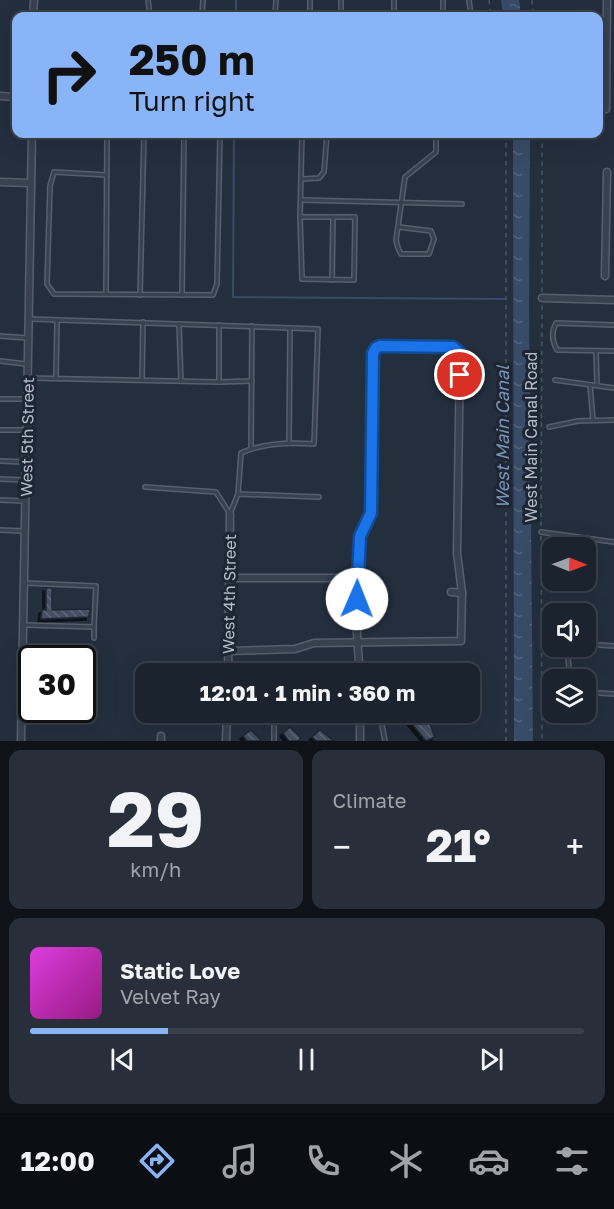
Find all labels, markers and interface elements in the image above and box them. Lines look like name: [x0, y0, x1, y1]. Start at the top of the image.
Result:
text: 250 m: [129, 34, 255, 84]
icon: right: [30, 36, 108, 114]
text: Turn right: [129, 85, 255, 117]
pin: [434, 349, 485, 400]
street label: West Main Canal Road: [521, 352, 541, 522]
icon: arrive: [443, 358, 476, 391]
water label: West Main Canal: [491, 364, 513, 509]
street label: West 5th Street: [16, 377, 38, 497]
street label: West 4th Street: [218, 534, 240, 654]
north arrow: [542, 537, 596, 591]
map controls: [542, 537, 596, 723]
position arrow: [325, 567, 389, 631]
button: sound: [542, 603, 596, 657]
speed limit sign: 30: [18, 645, 96, 723]
button: layers: [542, 669, 596, 723]
text: 12:01 · 1 min · 360 m: [200, 679, 415, 706]
text: 29: [107, 771, 204, 864]
text: Climate: [333, 788, 406, 812]
text: 21°: [426, 818, 491, 872]
text: −: [333, 827, 351, 866]
text: +: [566, 827, 584, 866]
text: km/h: [130, 857, 181, 881]
text: Static Love: [120, 957, 240, 984]
text: Velvet Ray: [120, 984, 221, 1008]
icon: previous: [106, 1043, 139, 1076]
icon: pause: [290, 1043, 323, 1076]
icon: next: [475, 1043, 508, 1076]
icon: directions: [136, 1140, 178, 1182]
icon: music: [219, 1140, 261, 1182]
icon: phone: [302, 1140, 344, 1182]
icon: climate: [385, 1140, 427, 1182]
icon: car: [468, 1140, 510, 1182]
icon: filters: [551, 1140, 593, 1182]
text: 12:00: [21, 1145, 95, 1177]

